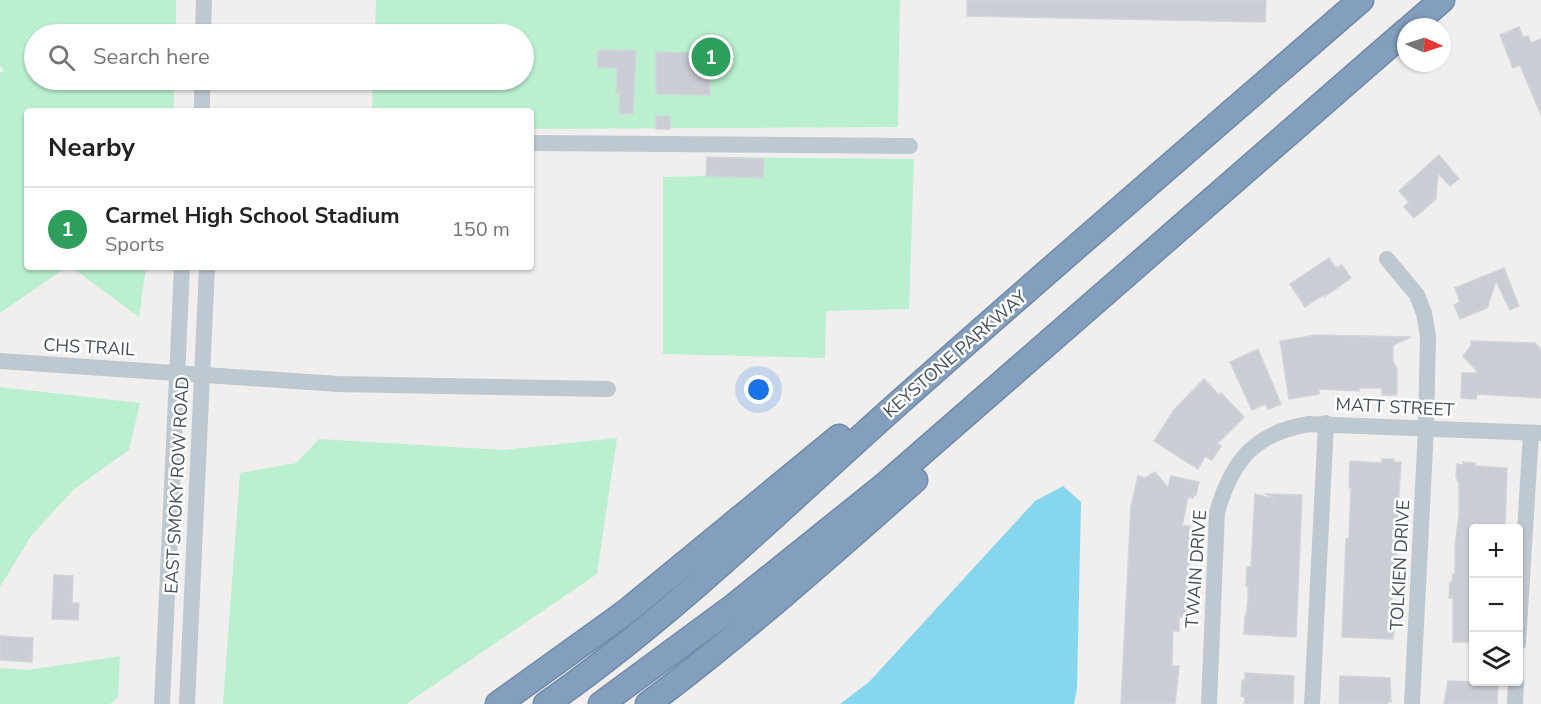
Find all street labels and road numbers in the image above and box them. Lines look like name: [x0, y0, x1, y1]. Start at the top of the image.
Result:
street label: KEYSTONE PARKWAY: [878, 285, 1032, 423]
street label: CHS TRAIL: [43, 333, 136, 361]
street label: EAST SMOKY ROW ROAD: [159, 376, 195, 594]
street label: MATT STREET: [1335, 392, 1455, 422]
street label: TOLKIEN DRIVE: [1385, 499, 1415, 631]
street label: TWAIN DRIVE: [1180, 509, 1212, 629]

